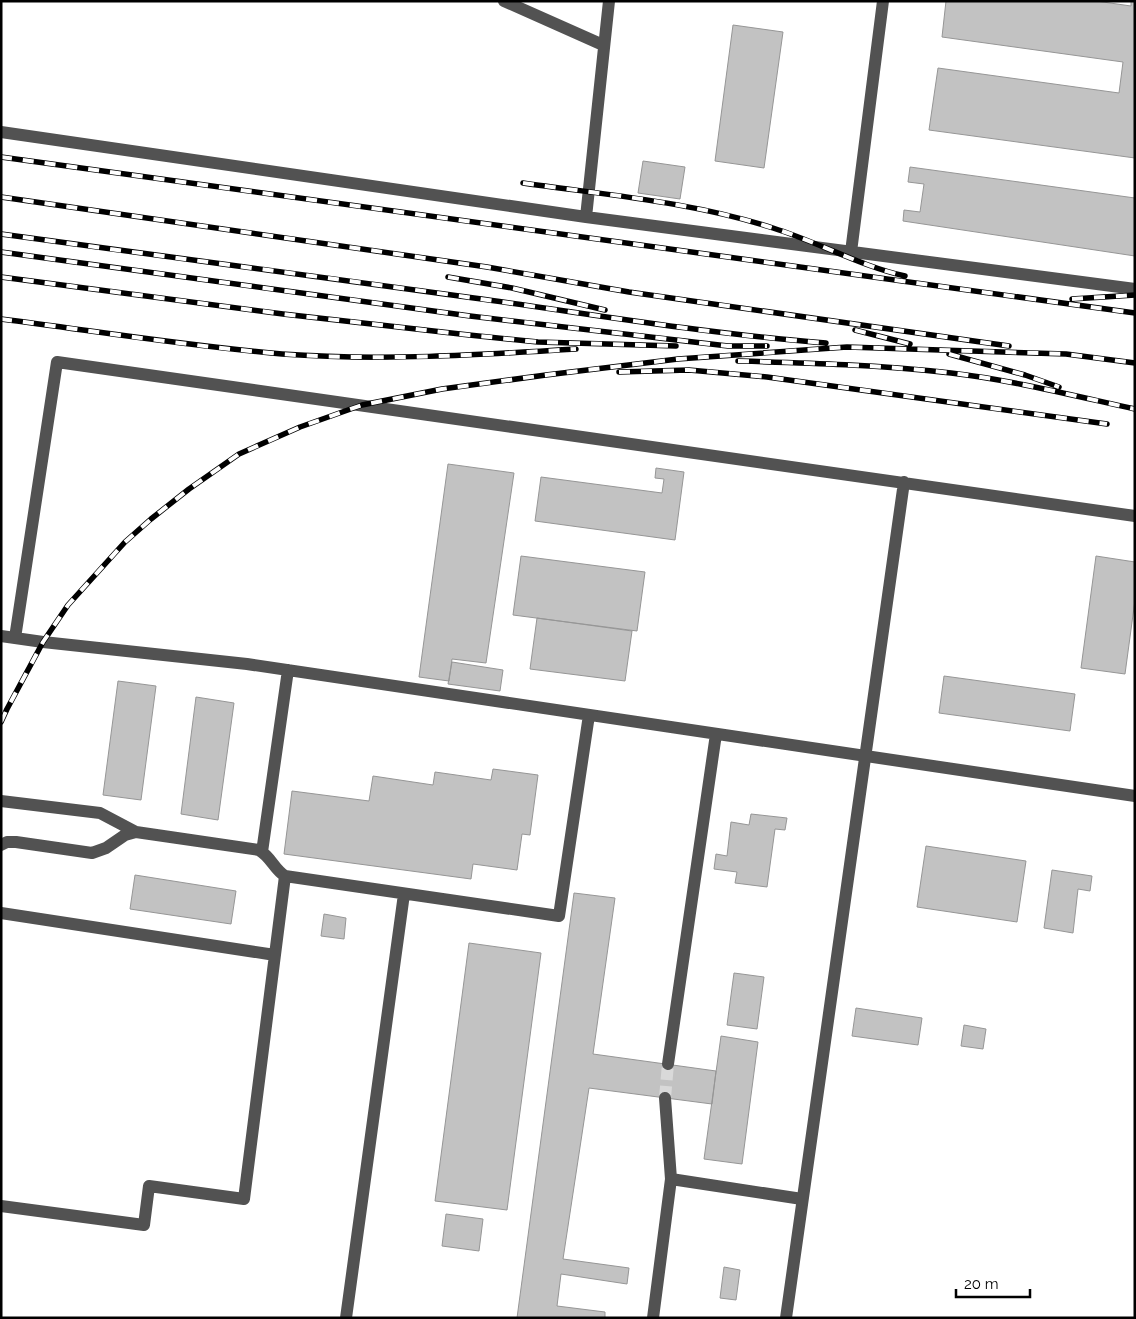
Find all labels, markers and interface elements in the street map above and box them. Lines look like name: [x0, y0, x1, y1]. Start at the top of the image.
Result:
scale bar: [956, 1266, 1030, 1298]
text: 20 m: [964, 1275, 999, 1293]

